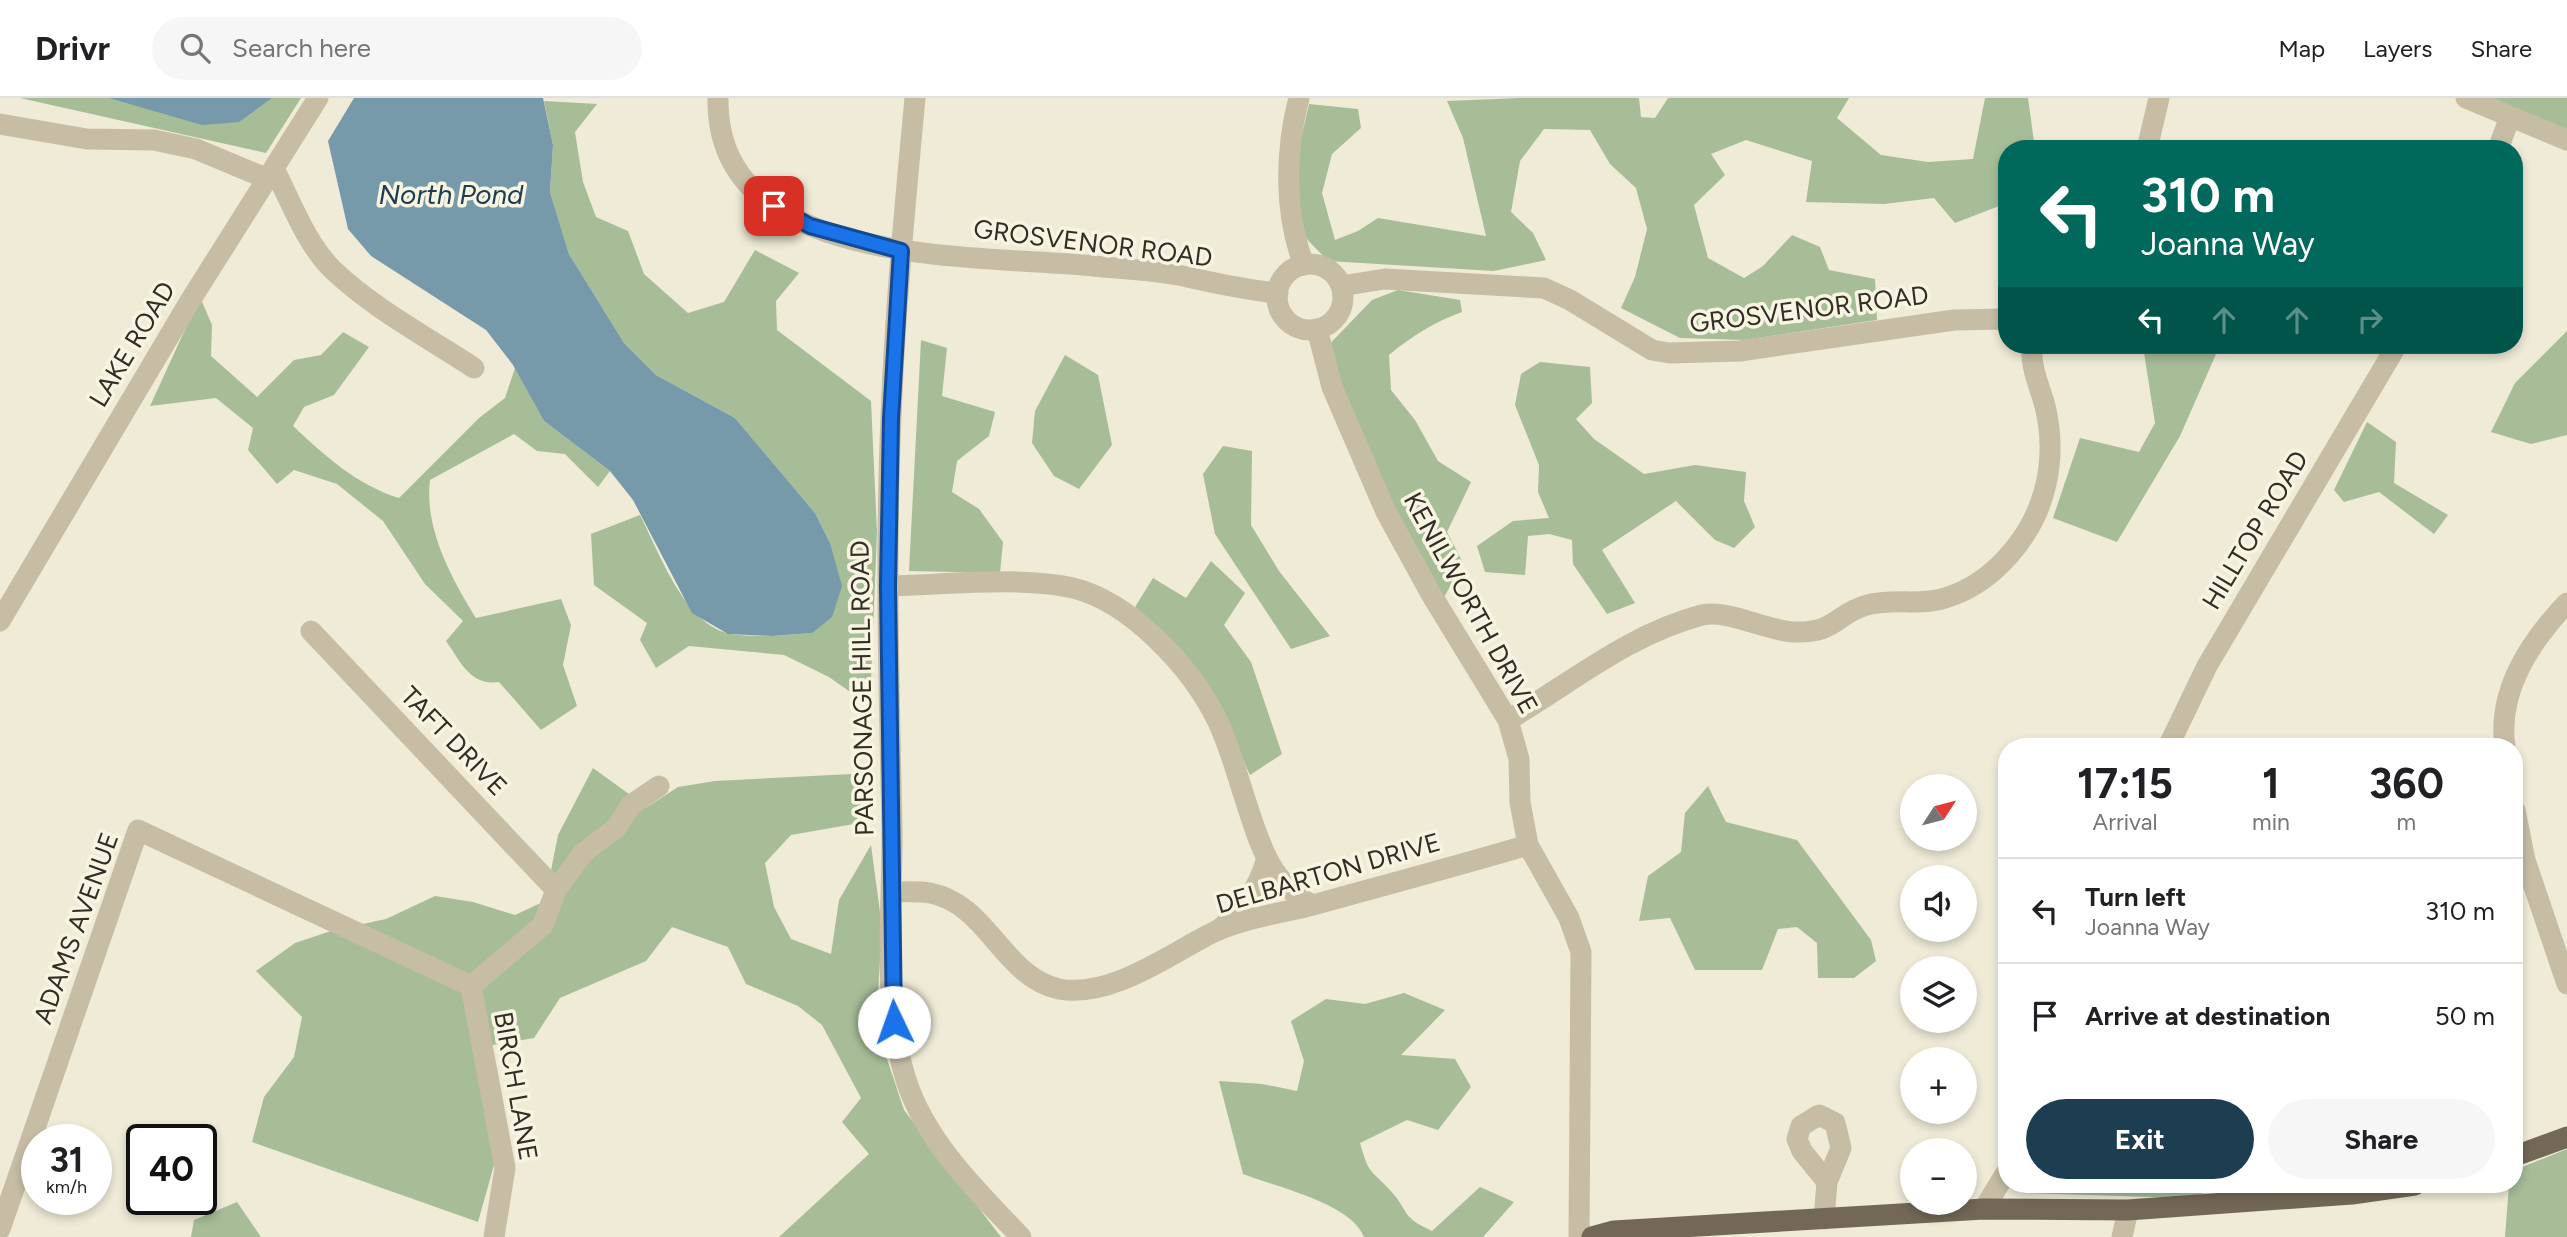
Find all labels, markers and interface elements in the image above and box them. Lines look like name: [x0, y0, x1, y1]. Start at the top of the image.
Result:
search box: [152, 17, 642, 80]
text: Drivr: [35, 29, 110, 68]
icon: search: [176, 29, 214, 67]
text: Search here: [232, 32, 371, 64]
text: Map: [2278, 34, 2325, 63]
text: Layers: [2363, 34, 2432, 63]
text: Share: [2470, 34, 2532, 63]
text: 310 m: [2141, 165, 2275, 224]
icon: left: [2026, 168, 2117, 259]
pin: [744, 176, 804, 236]
water label: North Pond: [378, 177, 524, 211]
icon: arrive: [755, 187, 793, 225]
street label: GROSVENOR ROAD: [972, 212, 1214, 274]
text: Joanna Way: [2141, 225, 2315, 263]
street label: LAKE ROAD: [82, 275, 182, 413]
street label: GROSVENOR ROAD: [1688, 278, 1930, 340]
icon: left: [2132, 301, 2170, 339]
icon: ahead: [2205, 301, 2243, 339]
icon: ahead: [2278, 301, 2316, 339]
icon: right: [2351, 301, 2389, 339]
street label: HILLTOP ROAD: [2195, 445, 2315, 615]
street label: KENILWORTH DRIVE: [1397, 487, 1545, 719]
street label: PARSONAGE HILL ROAD: [843, 540, 881, 836]
street label: TAFT DRIVE: [394, 680, 514, 802]
text: 17:15: [2077, 758, 2173, 809]
text: 1: [2262, 758, 2280, 809]
text: 360: [2369, 758, 2444, 809]
north arrow: [1900, 774, 1978, 850]
map controls: [1900, 774, 1977, 1215]
text: Arrival: [2093, 808, 2158, 836]
text: min: [2252, 808, 2290, 836]
text: m: [2397, 808, 2416, 836]
street label: DELBARTON DRIVE: [1212, 826, 1444, 920]
street label: ADAMS AVENUE: [27, 828, 125, 1028]
button: sound: [1900, 865, 1977, 942]
text: Turn left: [2085, 881, 2186, 913]
icon: left: [2026, 892, 2064, 930]
text: 310 m: [2425, 895, 2495, 927]
text: Joanna Way: [2085, 913, 2210, 941]
button: layers: [1900, 956, 1977, 1033]
position arrow: [857, 985, 931, 1059]
icon: arrive: [2026, 997, 2064, 1035]
text: Arrive at destination: [2085, 1000, 2330, 1032]
text: 50 m: [2435, 1000, 2495, 1032]
street label: BIRCH LANE: [487, 1009, 545, 1163]
button: +: [1900, 1047, 1977, 1124]
button: Exit: [2026, 1099, 2254, 1179]
button: Share: [2268, 1099, 2495, 1179]
speed limit sign: 40: [126, 1124, 217, 1215]
button: −: [1900, 1138, 1977, 1215]
text: 31: [49, 1139, 84, 1181]
text: km/h: [46, 1176, 87, 1198]

